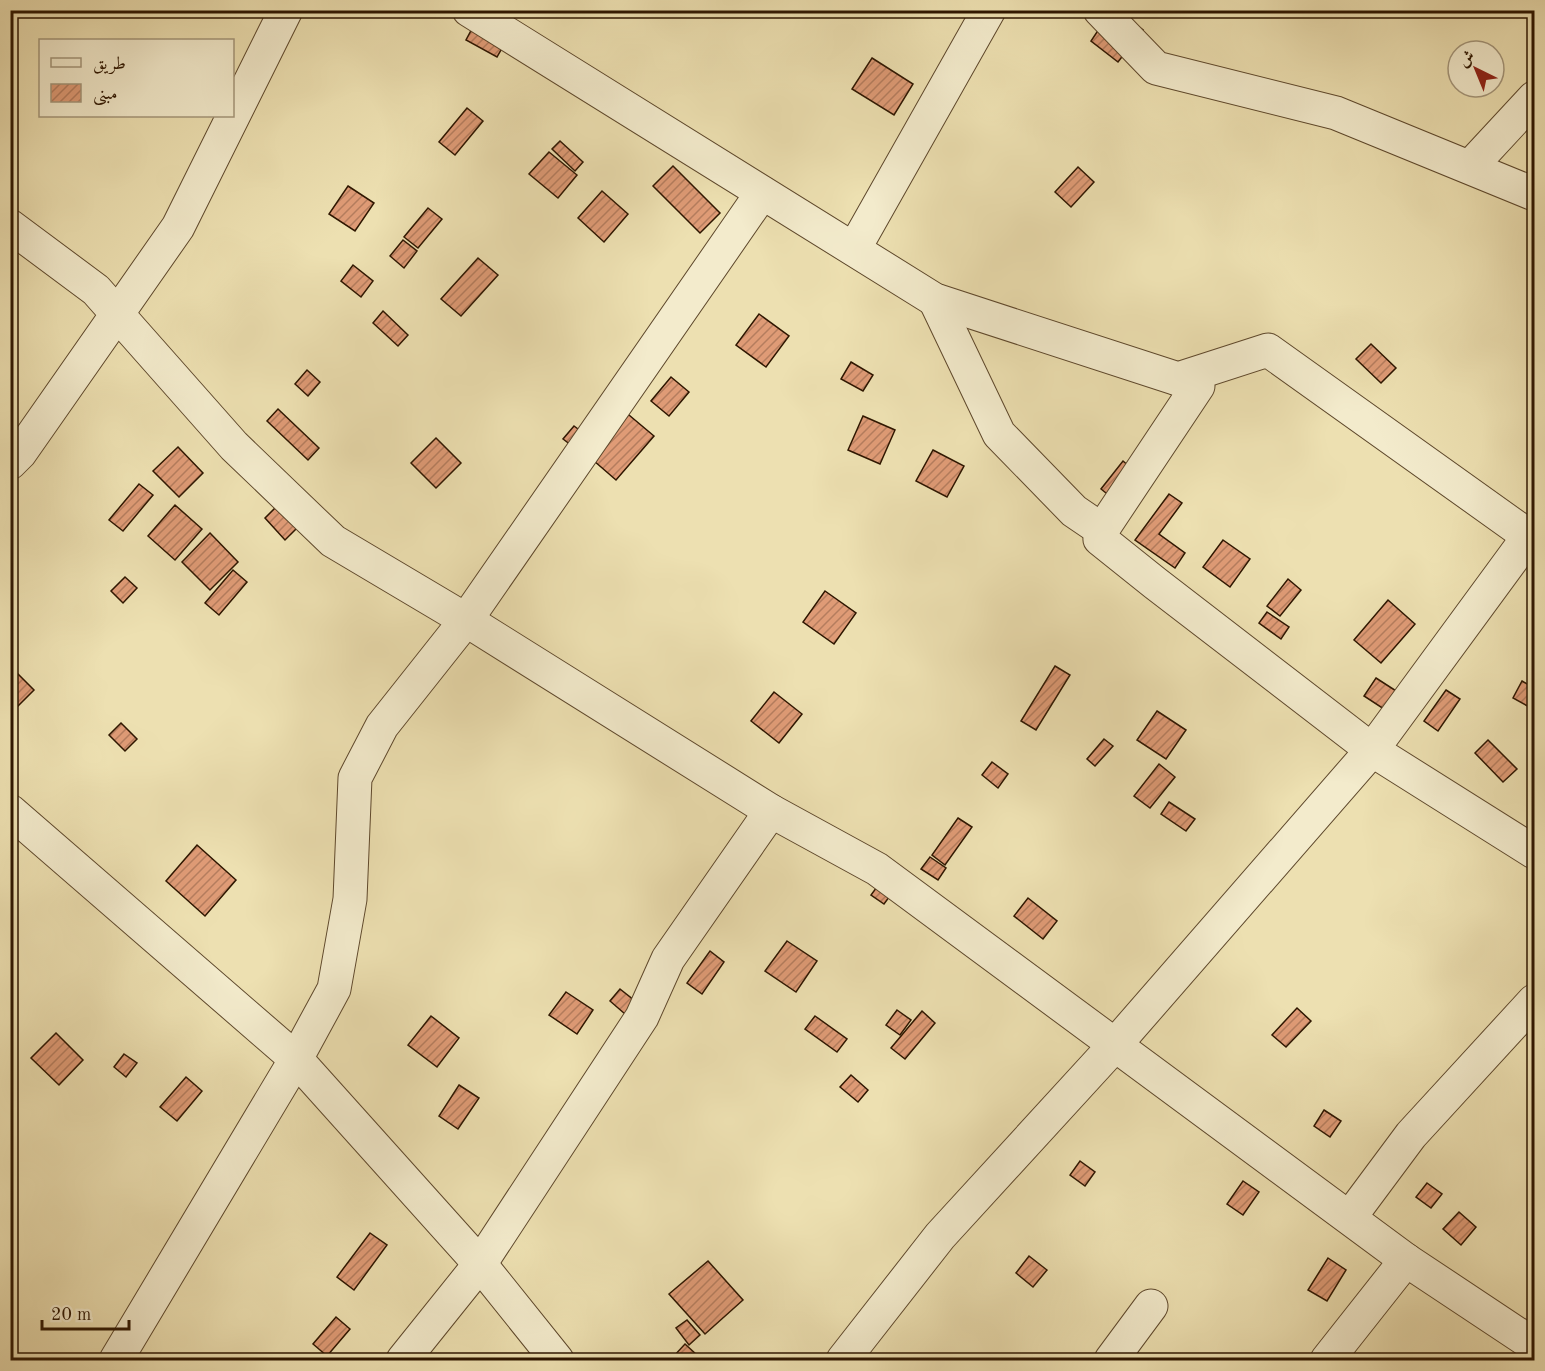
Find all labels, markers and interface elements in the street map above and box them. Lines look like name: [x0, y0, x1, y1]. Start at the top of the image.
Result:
legend: [39, 39, 234, 117]
north arrow: [1446, 39, 1506, 99]
text: ش: [1456, 48, 1478, 71]
text: طريق: [93, 55, 126, 75]
text: مبنى: [93, 85, 118, 106]
scale bar: [42, 1293, 129, 1331]
text: 20 m: [51, 1306, 91, 1324]

